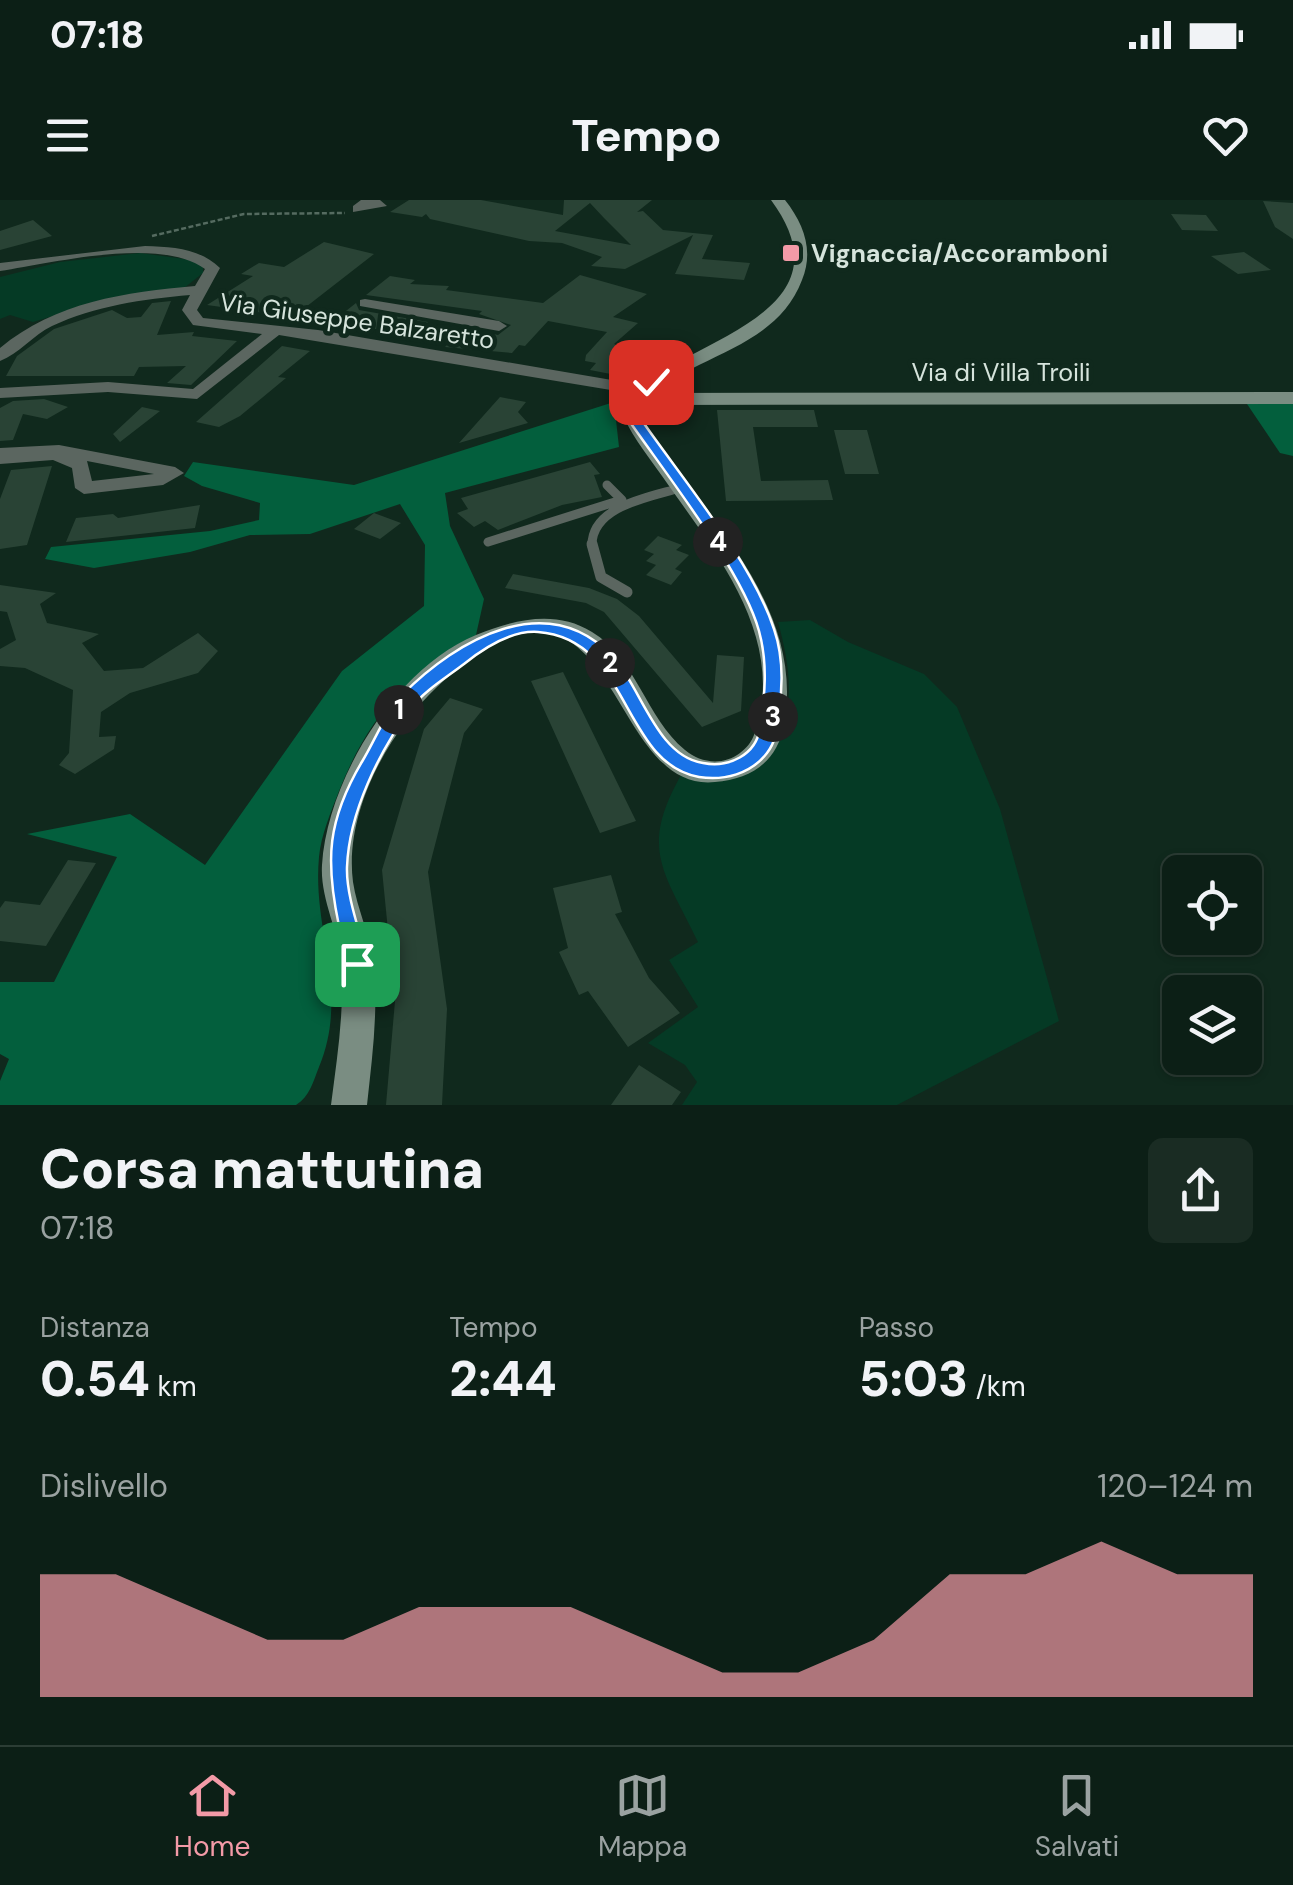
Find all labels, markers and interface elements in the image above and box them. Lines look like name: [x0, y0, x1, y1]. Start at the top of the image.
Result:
text: 07:18: [50, 10, 144, 60]
text: Tempo: [572, 106, 721, 165]
icon: menu: [40, 108, 95, 163]
icon: heart: [1198, 108, 1253, 163]
place label: Vignaccia/Accoramboni: [811, 237, 1108, 270]
marker: Vignaccia/Accoramboni: [780, 242, 802, 264]
street label: Via Giuseppe Balzaretto: [218, 285, 496, 357]
pin: [609, 340, 694, 425]
icon: check: [624, 355, 679, 410]
street label: Via di Villa Troili: [911, 356, 1091, 389]
pin: 4: [693, 517, 743, 567]
text: 4: [709, 523, 727, 560]
pin: 2: [585, 638, 635, 688]
text: 2: [602, 644, 618, 681]
pin: 1: [374, 685, 424, 735]
text: 1: [394, 691, 404, 728]
pin: 3: [748, 692, 798, 742]
text: 3: [765, 698, 781, 735]
map controls: [1162, 855, 1262, 1075]
button: locate: [1162, 855, 1262, 955]
pin: [315, 922, 400, 1007]
icon: arrive: [330, 937, 385, 992]
button: layers: [1162, 975, 1262, 1075]
text: Corsa mattutina: [40, 1133, 484, 1205]
button: share: [1148, 1138, 1253, 1243]
text: 07:18: [40, 1207, 114, 1249]
text: Distanza: [40, 1309, 150, 1346]
text: Tempo: [449, 1309, 538, 1346]
text: Passo: [859, 1309, 934, 1346]
text: 0.54: [40, 1346, 150, 1412]
text: 2:44: [449, 1346, 557, 1412]
text: 5:03: [859, 1346, 968, 1412]
text: km: [150, 1368, 197, 1405]
text: /km: [968, 1368, 1026, 1405]
text: Dislivello: [40, 1465, 168, 1507]
text: 120–124 m: [1097, 1465, 1253, 1507]
tab: Home: [174, 1768, 250, 1865]
tab: Mappa: [598, 1768, 687, 1865]
tab: Salvati: [1035, 1768, 1119, 1865]

